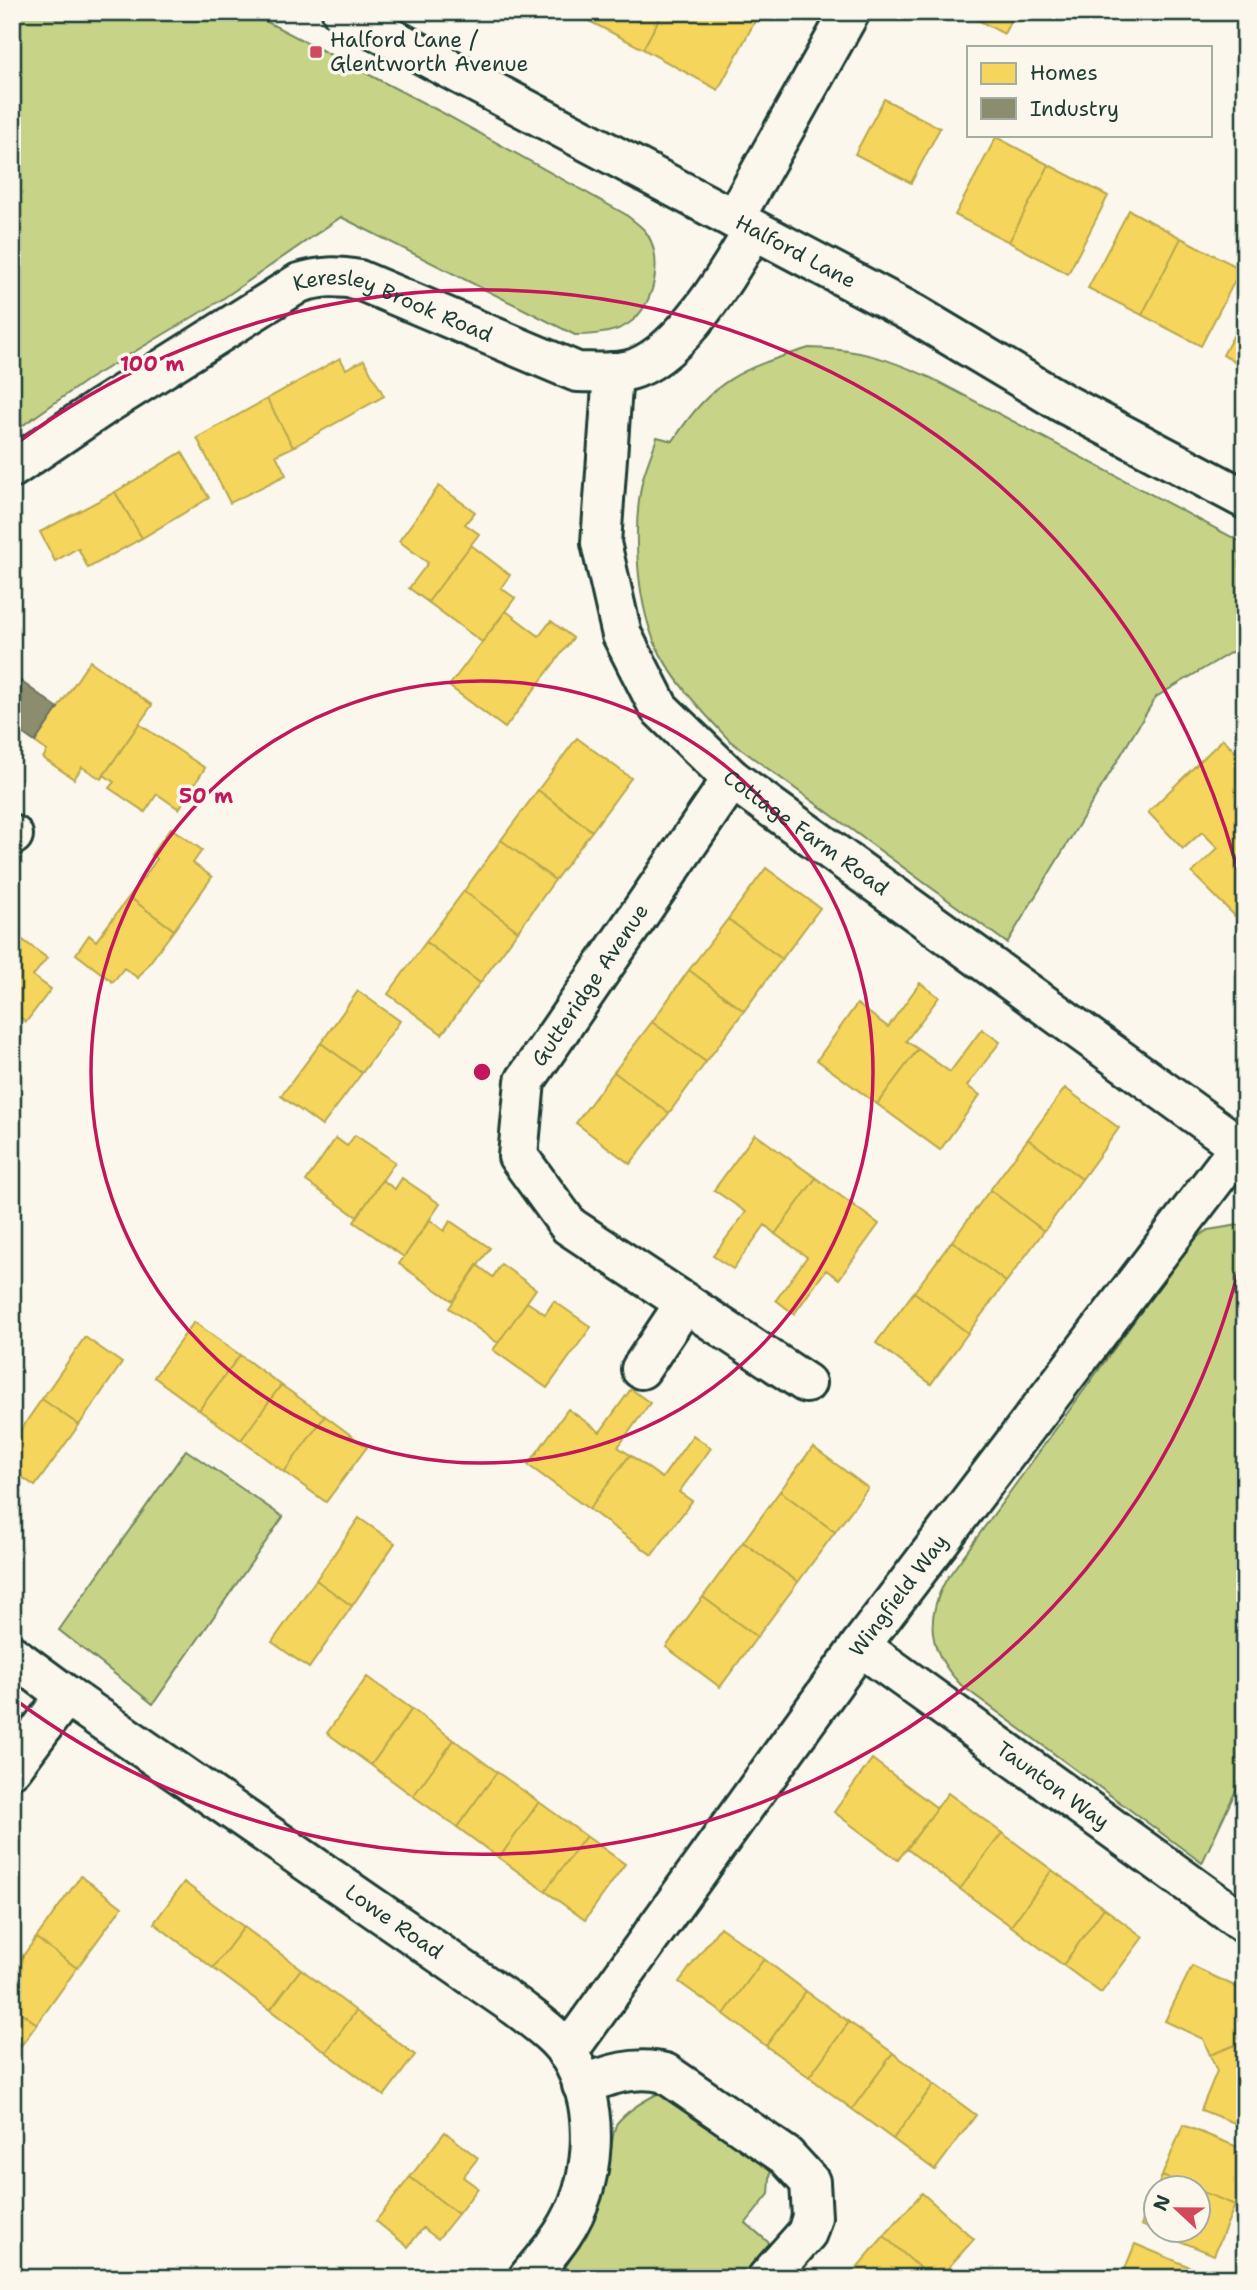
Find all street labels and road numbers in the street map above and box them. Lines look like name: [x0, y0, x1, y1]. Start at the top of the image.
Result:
street label: Halford Lane: [731, 208, 861, 295]
street label: Keresley Brook Road: [289, 263, 497, 349]
street label: Cottage Farm Road: [717, 764, 895, 902]
street label: Gutteridge Avenue: [525, 898, 655, 1072]
street label: Wingfield Way: [843, 1528, 954, 1662]
street label: Taunton Way: [991, 1735, 1115, 1836]
street label: Lowe Road: [339, 1878, 449, 1966]

